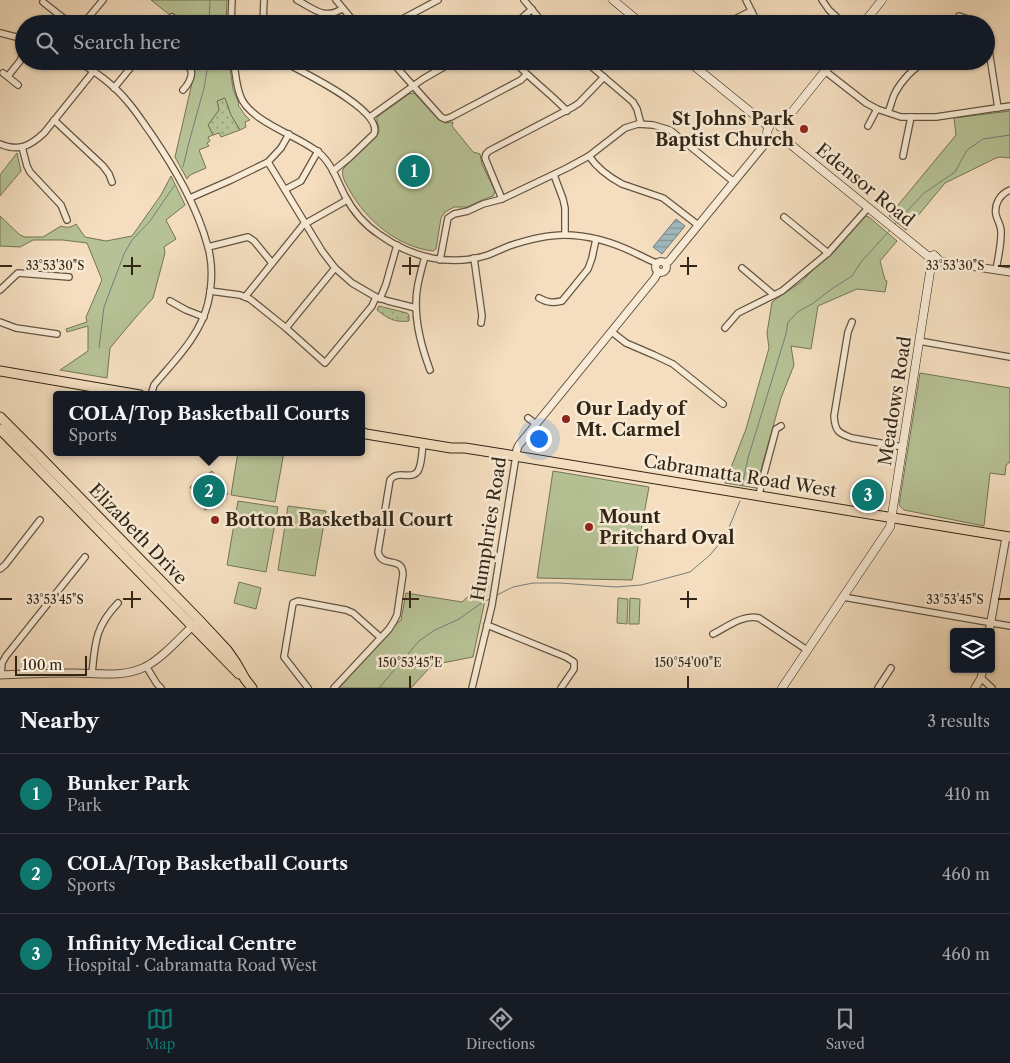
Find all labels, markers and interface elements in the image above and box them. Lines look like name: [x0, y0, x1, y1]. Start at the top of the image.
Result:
search box: [15, 15, 995, 70]
icon: search: [33, 29, 61, 57]
text: Search here: [73, 31, 181, 54]
place label: St Johns Park Baptist Church: [655, 108, 795, 151]
marker: St Johns Park Baptist Church: [798, 123, 810, 135]
street label: Edensor Road: [811, 139, 919, 231]
pin: 1: [398, 152, 430, 190]
text: 33°53'30"S: [26, 258, 84, 273]
text: 33°53'30"S: [926, 258, 984, 273]
street label: Meadows Road: [874, 335, 916, 467]
popup: [53, 391, 365, 456]
place label: Our Lady of Mt. Carmel: [576, 398, 688, 441]
text: COLA/Top Basketball Courts: [69, 402, 350, 425]
marker: Our Lady of Mt. Carmel: [560, 413, 572, 425]
text: Sports: [69, 425, 117, 445]
your location: [526, 426, 552, 452]
street label: Cabramatta Road West: [642, 450, 839, 502]
street label: Humphries Road: [467, 455, 511, 603]
pin: 2: [193, 472, 225, 510]
pin: 3: [852, 476, 884, 514]
street label: Elizabeth Drive: [84, 479, 192, 589]
place label: Mount Pritchard Oval: [599, 506, 735, 549]
place label: Bottom Basketball Court: [225, 509, 454, 531]
marker: Bottom Basketball Court: [209, 514, 221, 526]
marker: Mount Pritchard Oval: [583, 521, 595, 533]
text: 33°53'45"S: [26, 592, 84, 607]
text: 33°53'45"S: [926, 592, 984, 607]
map controls: [950, 628, 995, 673]
button: layers: [950, 628, 995, 673]
scale bar: [15, 653, 88, 676]
text: 150°53'45"E: [378, 655, 442, 670]
text: 150°54'00"E: [655, 655, 722, 670]
text: 100 m: [22, 656, 62, 674]
text: Nearby: [20, 708, 99, 733]
text: 3 results: [927, 711, 990, 731]
text: Bunker Park: [67, 772, 189, 795]
text: 1: [32, 784, 40, 804]
text: 410 m: [945, 784, 990, 804]
text: Park: [67, 795, 102, 815]
text: COLA/Top Basketball Courts: [67, 852, 348, 875]
text: 2: [31, 864, 41, 884]
text: 460 m: [942, 864, 990, 884]
text: Sports: [67, 875, 116, 895]
text: Infinity Medical Centre: [67, 932, 296, 955]
text: 3: [31, 944, 41, 964]
text: 460 m: [942, 944, 990, 964]
text: Hospital · Cabramatta Road West: [67, 955, 317, 975]
tab: Map: [145, 1005, 175, 1053]
tab: Directions: [466, 1005, 535, 1053]
tab: Saved: [826, 1005, 865, 1053]

